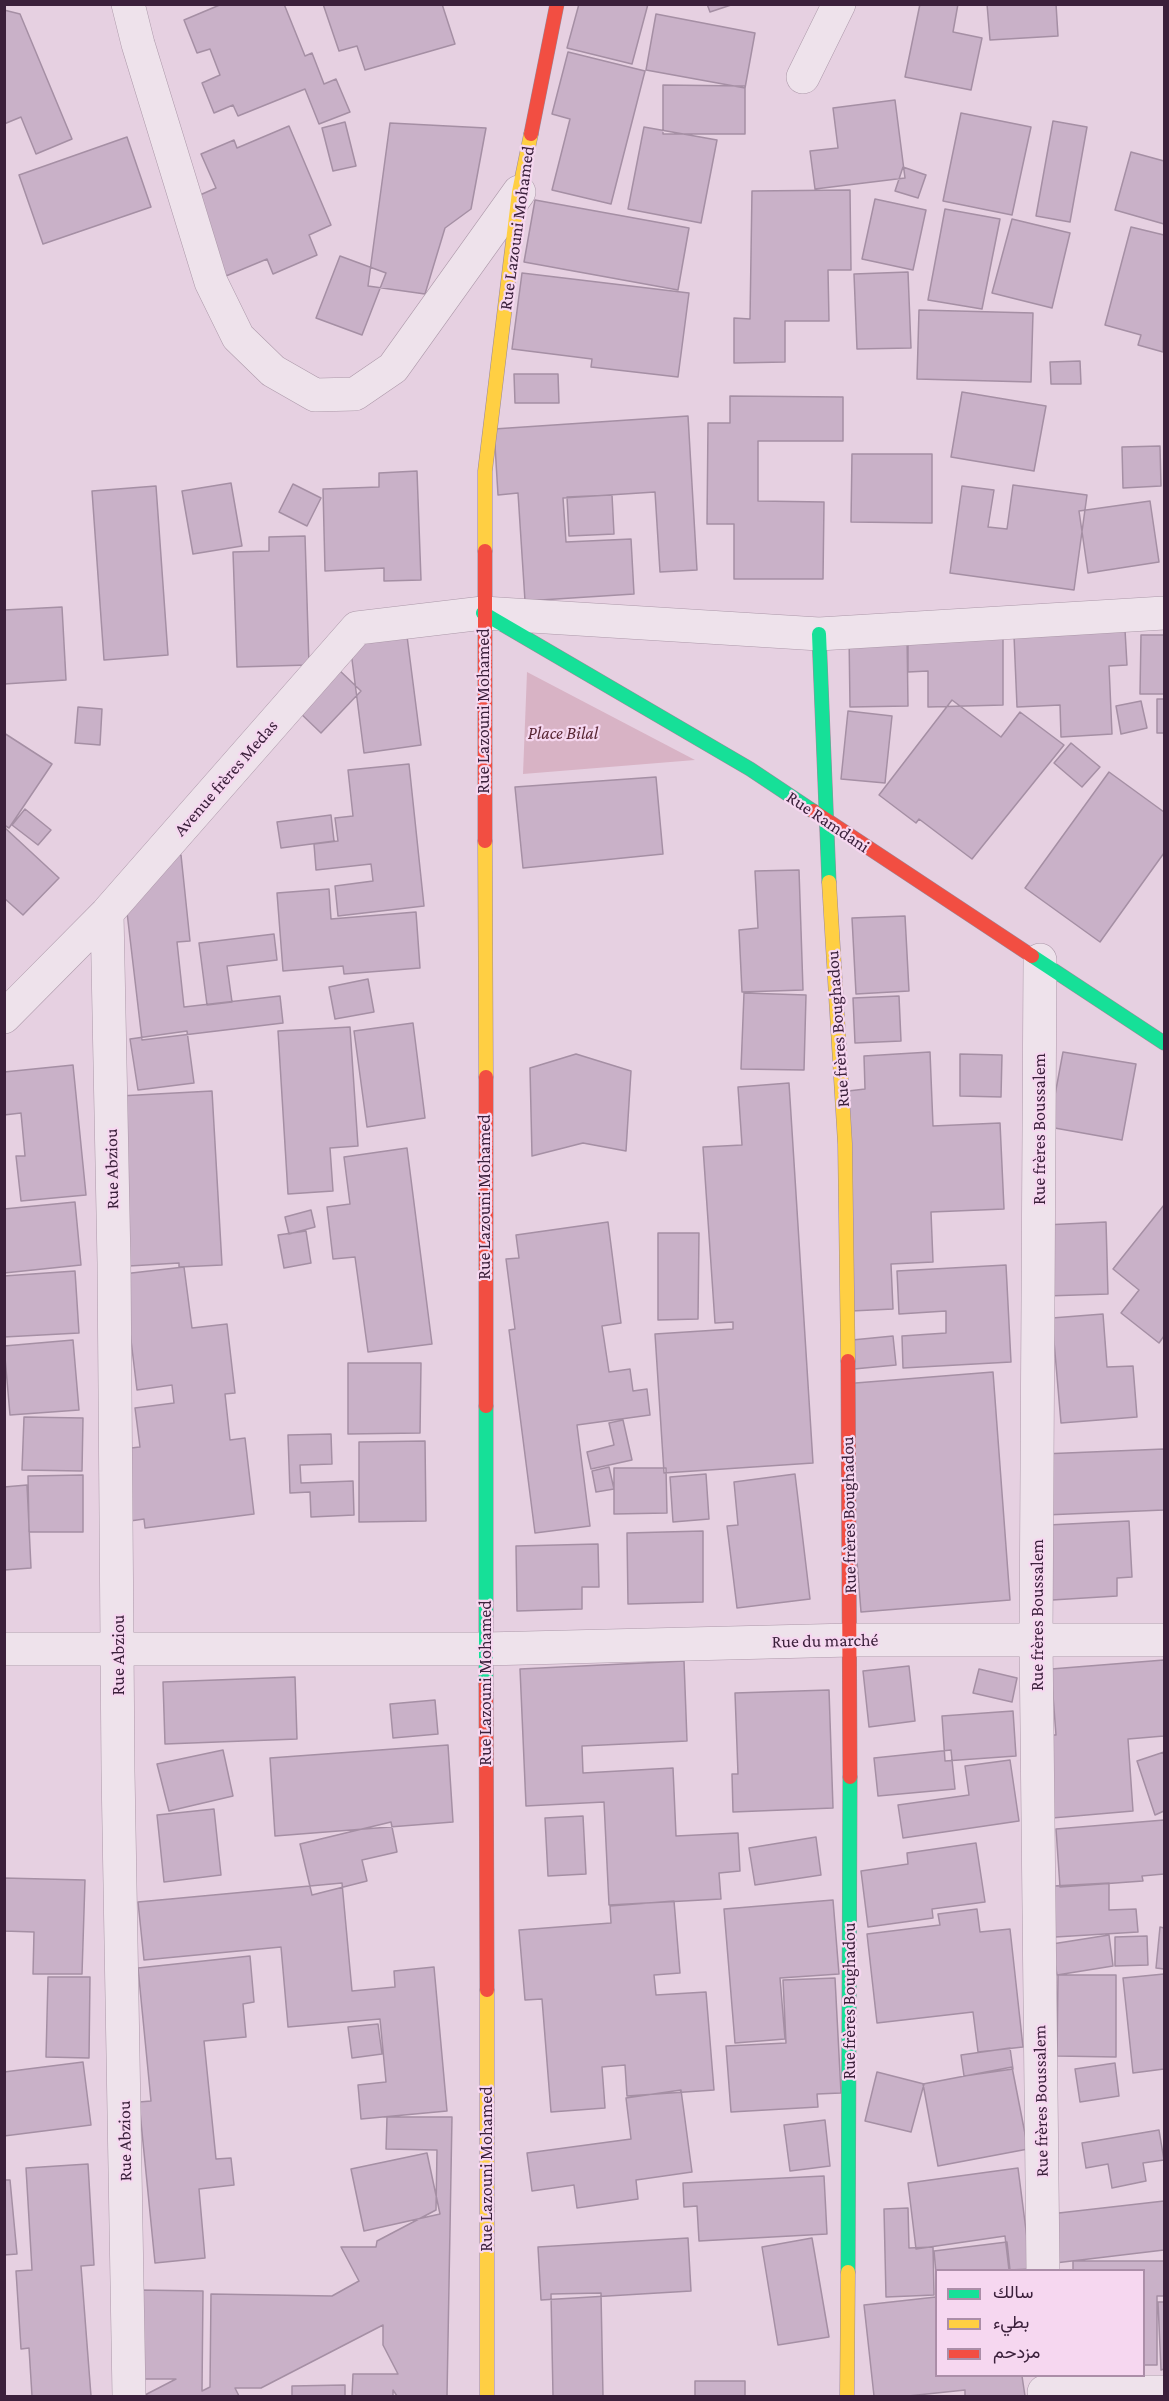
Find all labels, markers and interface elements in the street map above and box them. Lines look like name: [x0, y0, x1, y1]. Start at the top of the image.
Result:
street label: Rue Lazouni Mohamed: [495, 145, 539, 311]
street label: Rue Lazouni Mohamed: [472, 628, 494, 794]
street label: Avenue frères Medas: [169, 715, 283, 841]
park label: Place Bilal: [528, 722, 598, 744]
street label: Rue Ramdani: [782, 786, 874, 858]
street label: Rue frères Boughadou: [822, 950, 854, 1108]
street label: Rue frères Boussalem: [1028, 1053, 1050, 1205]
street label: Rue Lazouni Mohamed: [473, 1114, 495, 1280]
street label: Rue Abziou: [100, 1128, 124, 1210]
street label: Rue frères Boughadou: [837, 1436, 861, 1594]
street label: Rue frères Boussalem: [1026, 1539, 1048, 1691]
street label: Rue Lazouni Mohamed: [474, 1600, 496, 1766]
street label: Rue Abziou: [107, 1615, 129, 1695]
street label: Rue du marché: [771, 1629, 879, 1653]
street label: Rue frères Boughadou: [838, 1922, 860, 2080]
street label: Rue frères Boussalem: [1029, 2025, 1053, 2177]
street label: Rue Lazouni Mohamed: [475, 2086, 497, 2252]
street label: Rue Abziou: [113, 2100, 137, 2182]
legend: [935, 2269, 1145, 2377]
text: سالك: [993, 2282, 1033, 2302]
text: بطيء: [993, 2312, 1029, 2332]
text: مزدحم: [993, 2342, 1040, 2362]

